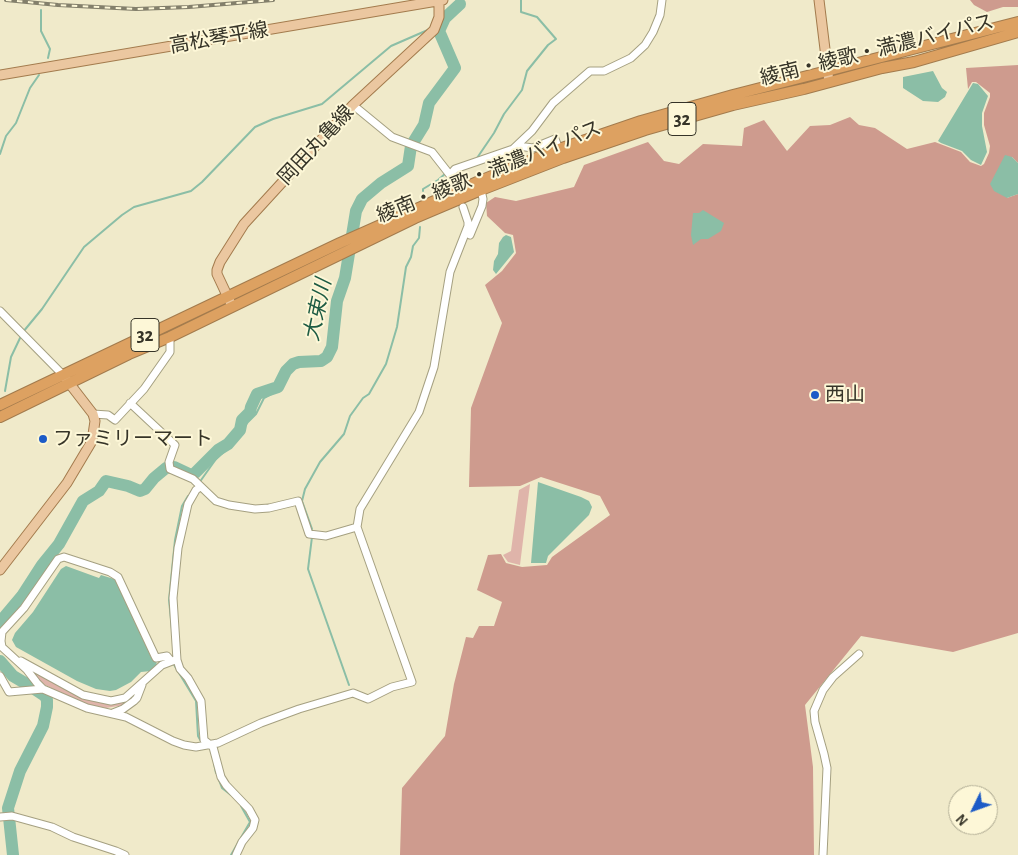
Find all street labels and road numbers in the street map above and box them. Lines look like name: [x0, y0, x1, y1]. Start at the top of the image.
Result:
street label: 綾南・綾歌・満濃バイパス: [758, 9, 996, 91]
street label: 高松琴平線: [168, 17, 270, 59]
street label: 岡田丸亀線: [273, 100, 359, 190]
road number: 32: [668, 102, 696, 136]
street label: 綾南・綾歌・満濃バイパス: [373, 116, 605, 228]
road number: 32: [131, 318, 159, 352]

